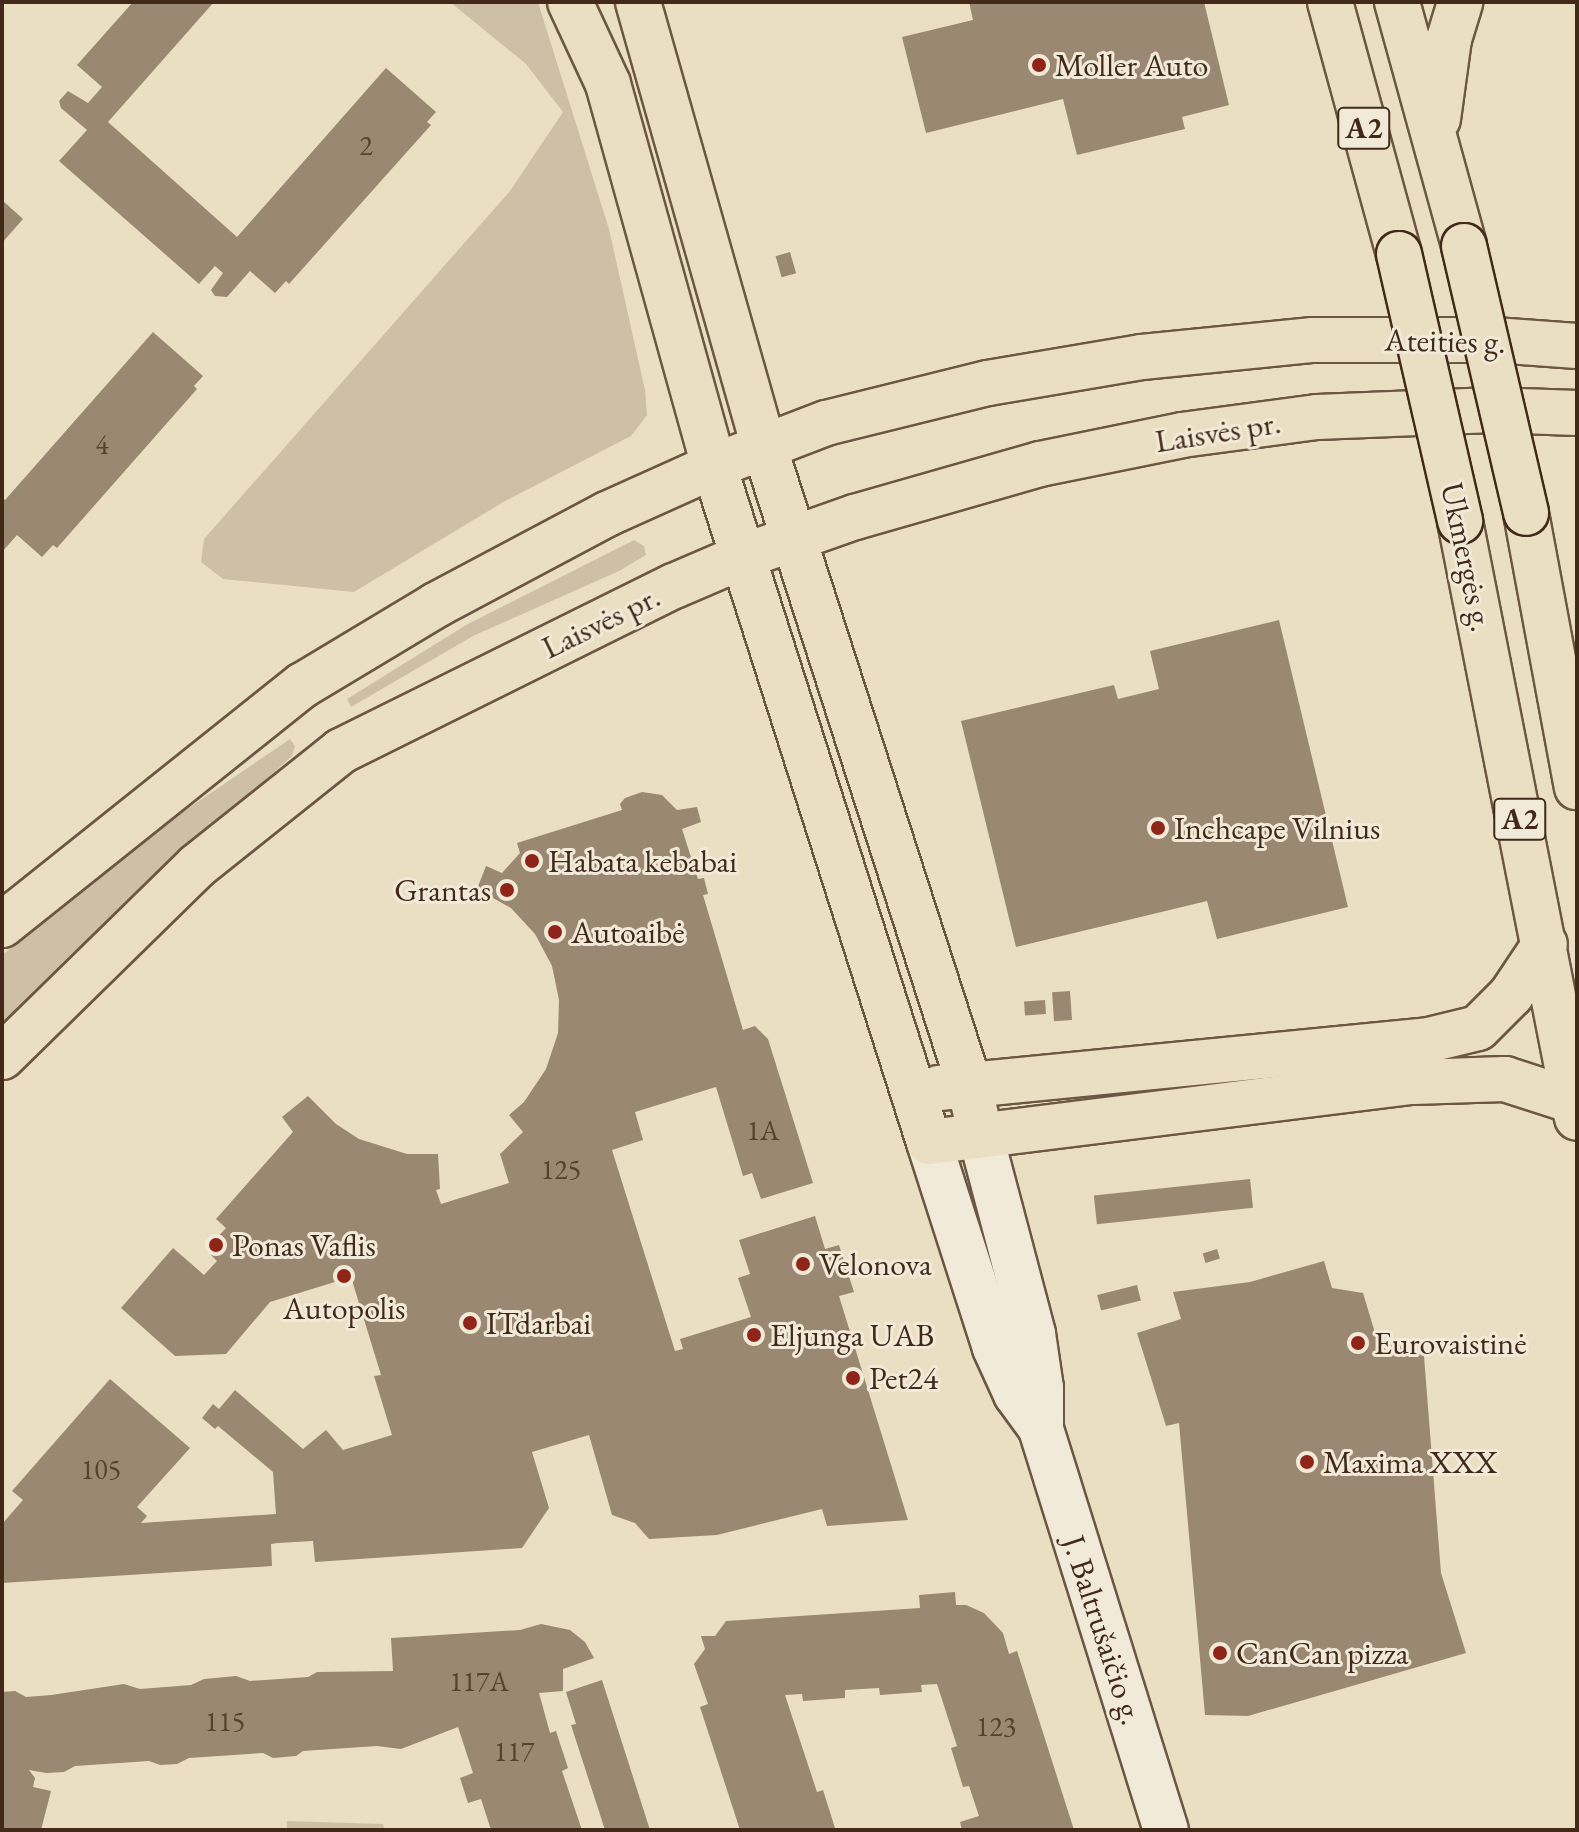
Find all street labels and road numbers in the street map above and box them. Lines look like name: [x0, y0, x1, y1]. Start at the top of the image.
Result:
road number: A2: [1336, 102, 1392, 154]
street label: Ateities g.: [1384, 321, 1506, 361]
street label: Laisvės pr.: [1152, 403, 1284, 461]
street label: Ukmergės g.: [1433, 479, 1501, 635]
street label: Laisvės pr.: [536, 577, 666, 667]
road number: A2: [1492, 793, 1548, 845]
street label: J. Baltrušaičio g.: [1054, 1530, 1152, 1730]

